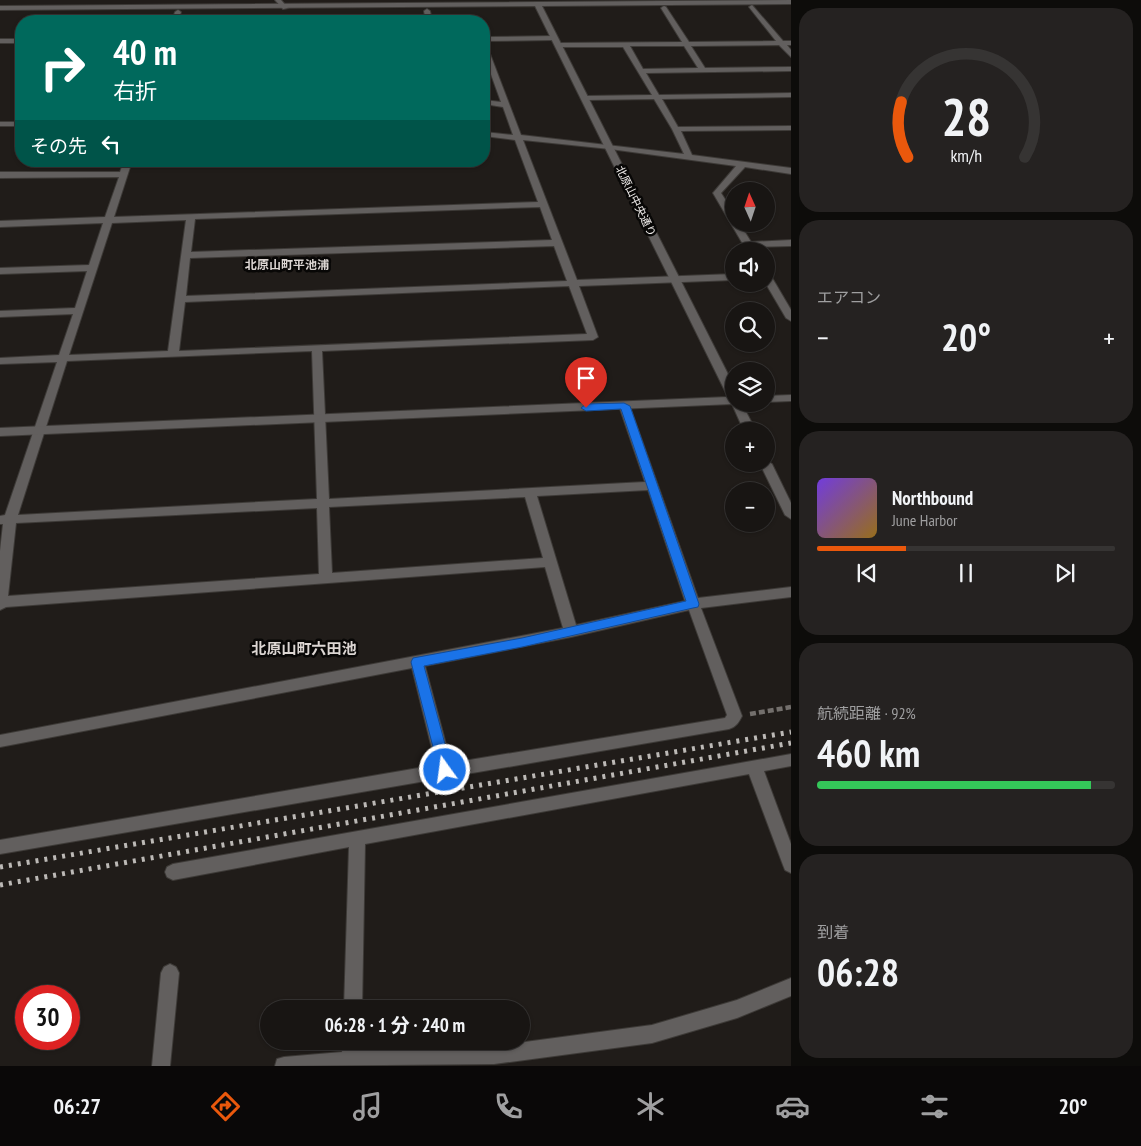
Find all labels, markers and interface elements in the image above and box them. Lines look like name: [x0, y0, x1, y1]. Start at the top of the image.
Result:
text: 40 m: [113, 29, 177, 75]
icon: right: [30, 35, 95, 100]
text: 右折: [113, 77, 157, 105]
text: 28: [941, 83, 991, 150]
icon: left: [97, 130, 125, 158]
text: その先: [30, 134, 87, 158]
text: km/h: [950, 144, 982, 167]
street label: 北原山中央通り: [613, 163, 659, 239]
north arrow: [725, 182, 775, 232]
map controls: [725, 182, 775, 532]
button: sound: [725, 242, 775, 292]
district label: 北原山町平池浦: [245, 257, 329, 272]
text: エアコン: [817, 287, 881, 307]
button: search: [725, 302, 775, 352]
text: 20°: [941, 312, 991, 361]
text: −: [817, 319, 829, 356]
text: +: [1103, 319, 1115, 356]
pin: [565, 357, 607, 408]
button: layers: [725, 362, 775, 412]
icon: arrive: [572, 364, 600, 392]
button: +: [725, 422, 775, 472]
button: −: [725, 482, 775, 532]
text: Northbound: [892, 486, 973, 510]
text: June Harbor: [892, 510, 957, 530]
icon: previous: [853, 559, 881, 587]
icon: pause: [952, 559, 980, 587]
icon: next: [1051, 559, 1079, 587]
district label: 北原山町六田池: [251, 639, 357, 658]
text: 航続距離 · 92%: [817, 703, 916, 723]
text: 460 km: [817, 728, 920, 777]
position arrow: [418, 743, 470, 795]
text: 到着: [817, 922, 849, 942]
text: 06:28: [817, 947, 899, 996]
speed limit sign: 30: [15, 985, 80, 1050]
text: 06:28 · 1 分 · 240 m: [325, 1013, 465, 1037]
icon: directions: [208, 1089, 243, 1124]
icon: music: [350, 1089, 385, 1124]
icon: phone: [491, 1089, 526, 1124]
icon: climate: [633, 1089, 668, 1124]
icon: car: [775, 1089, 810, 1124]
icon: filters: [917, 1089, 952, 1124]
text: 06:27: [53, 1092, 101, 1120]
text: 20°: [1058, 1092, 1088, 1120]

